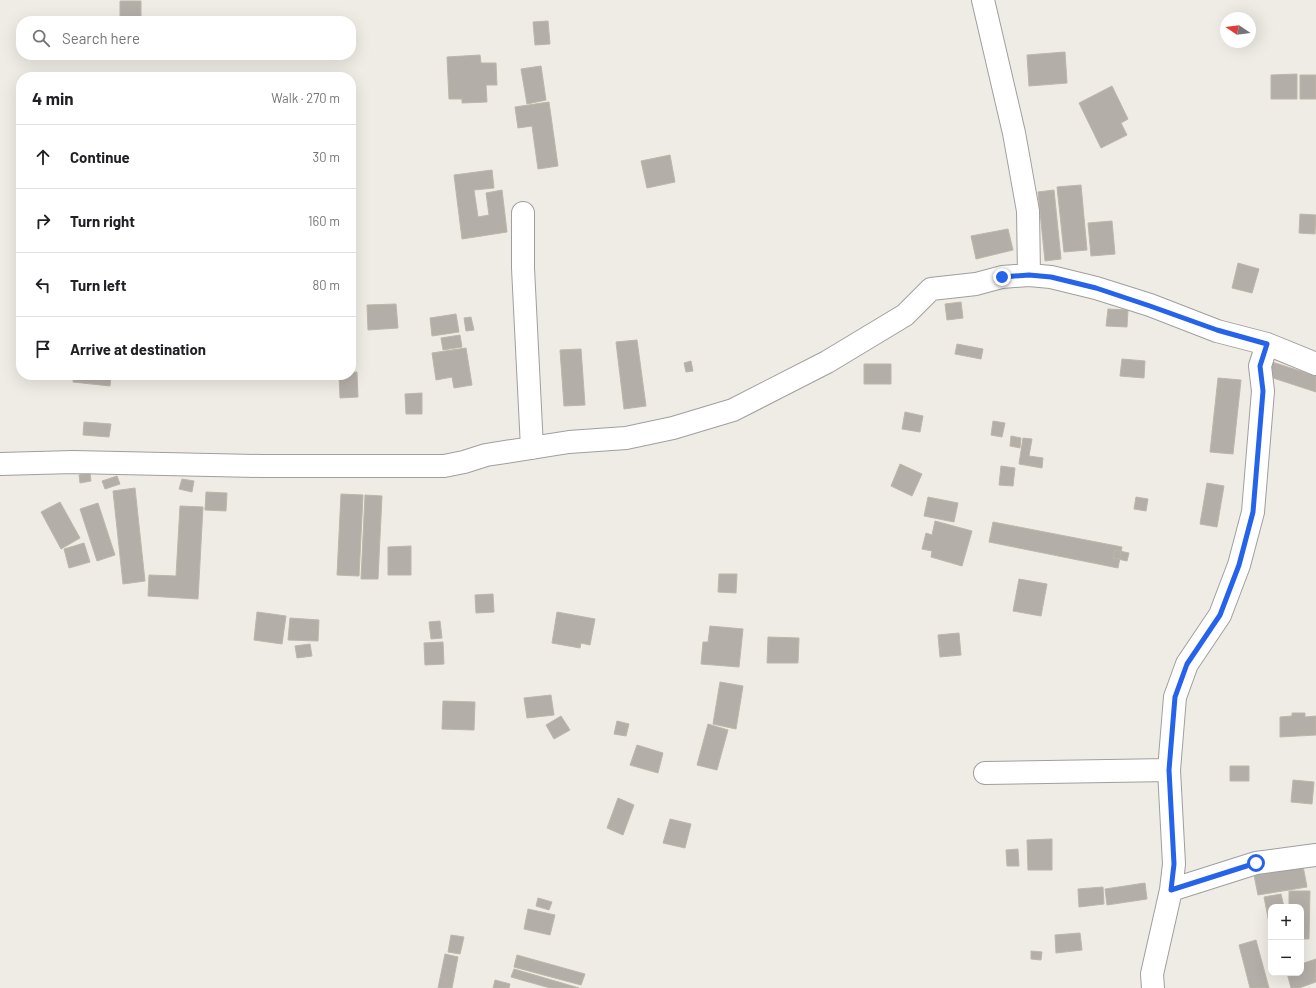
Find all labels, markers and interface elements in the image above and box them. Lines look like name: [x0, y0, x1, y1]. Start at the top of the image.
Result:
north arrow: [1220, 12, 1256, 48]
search box: [16, 16, 356, 60]
icon: search: [30, 27, 52, 49]
text: Search here: [62, 29, 140, 47]
text: 4 min: [32, 88, 74, 108]
text: Walk · 270 m: [271, 90, 340, 106]
icon: ahead: [32, 146, 54, 168]
text: Continue: [70, 148, 130, 166]
text: 30 m: [313, 149, 340, 165]
icon: right: [32, 210, 54, 232]
text: Turn right: [70, 212, 135, 230]
text: 160 m: [308, 213, 340, 229]
route end: [993, 268, 1011, 286]
icon: left: [32, 274, 54, 296]
text: Turn left: [70, 276, 126, 294]
text: 80 m: [313, 277, 340, 293]
icon: arrive: [32, 338, 54, 360]
text: Arrive at destination: [70, 340, 206, 358]
route start: [1247, 854, 1265, 872]
map controls: [1268, 904, 1304, 976]
button: +: [1268, 904, 1304, 940]
button: −: [1268, 940, 1304, 976]

